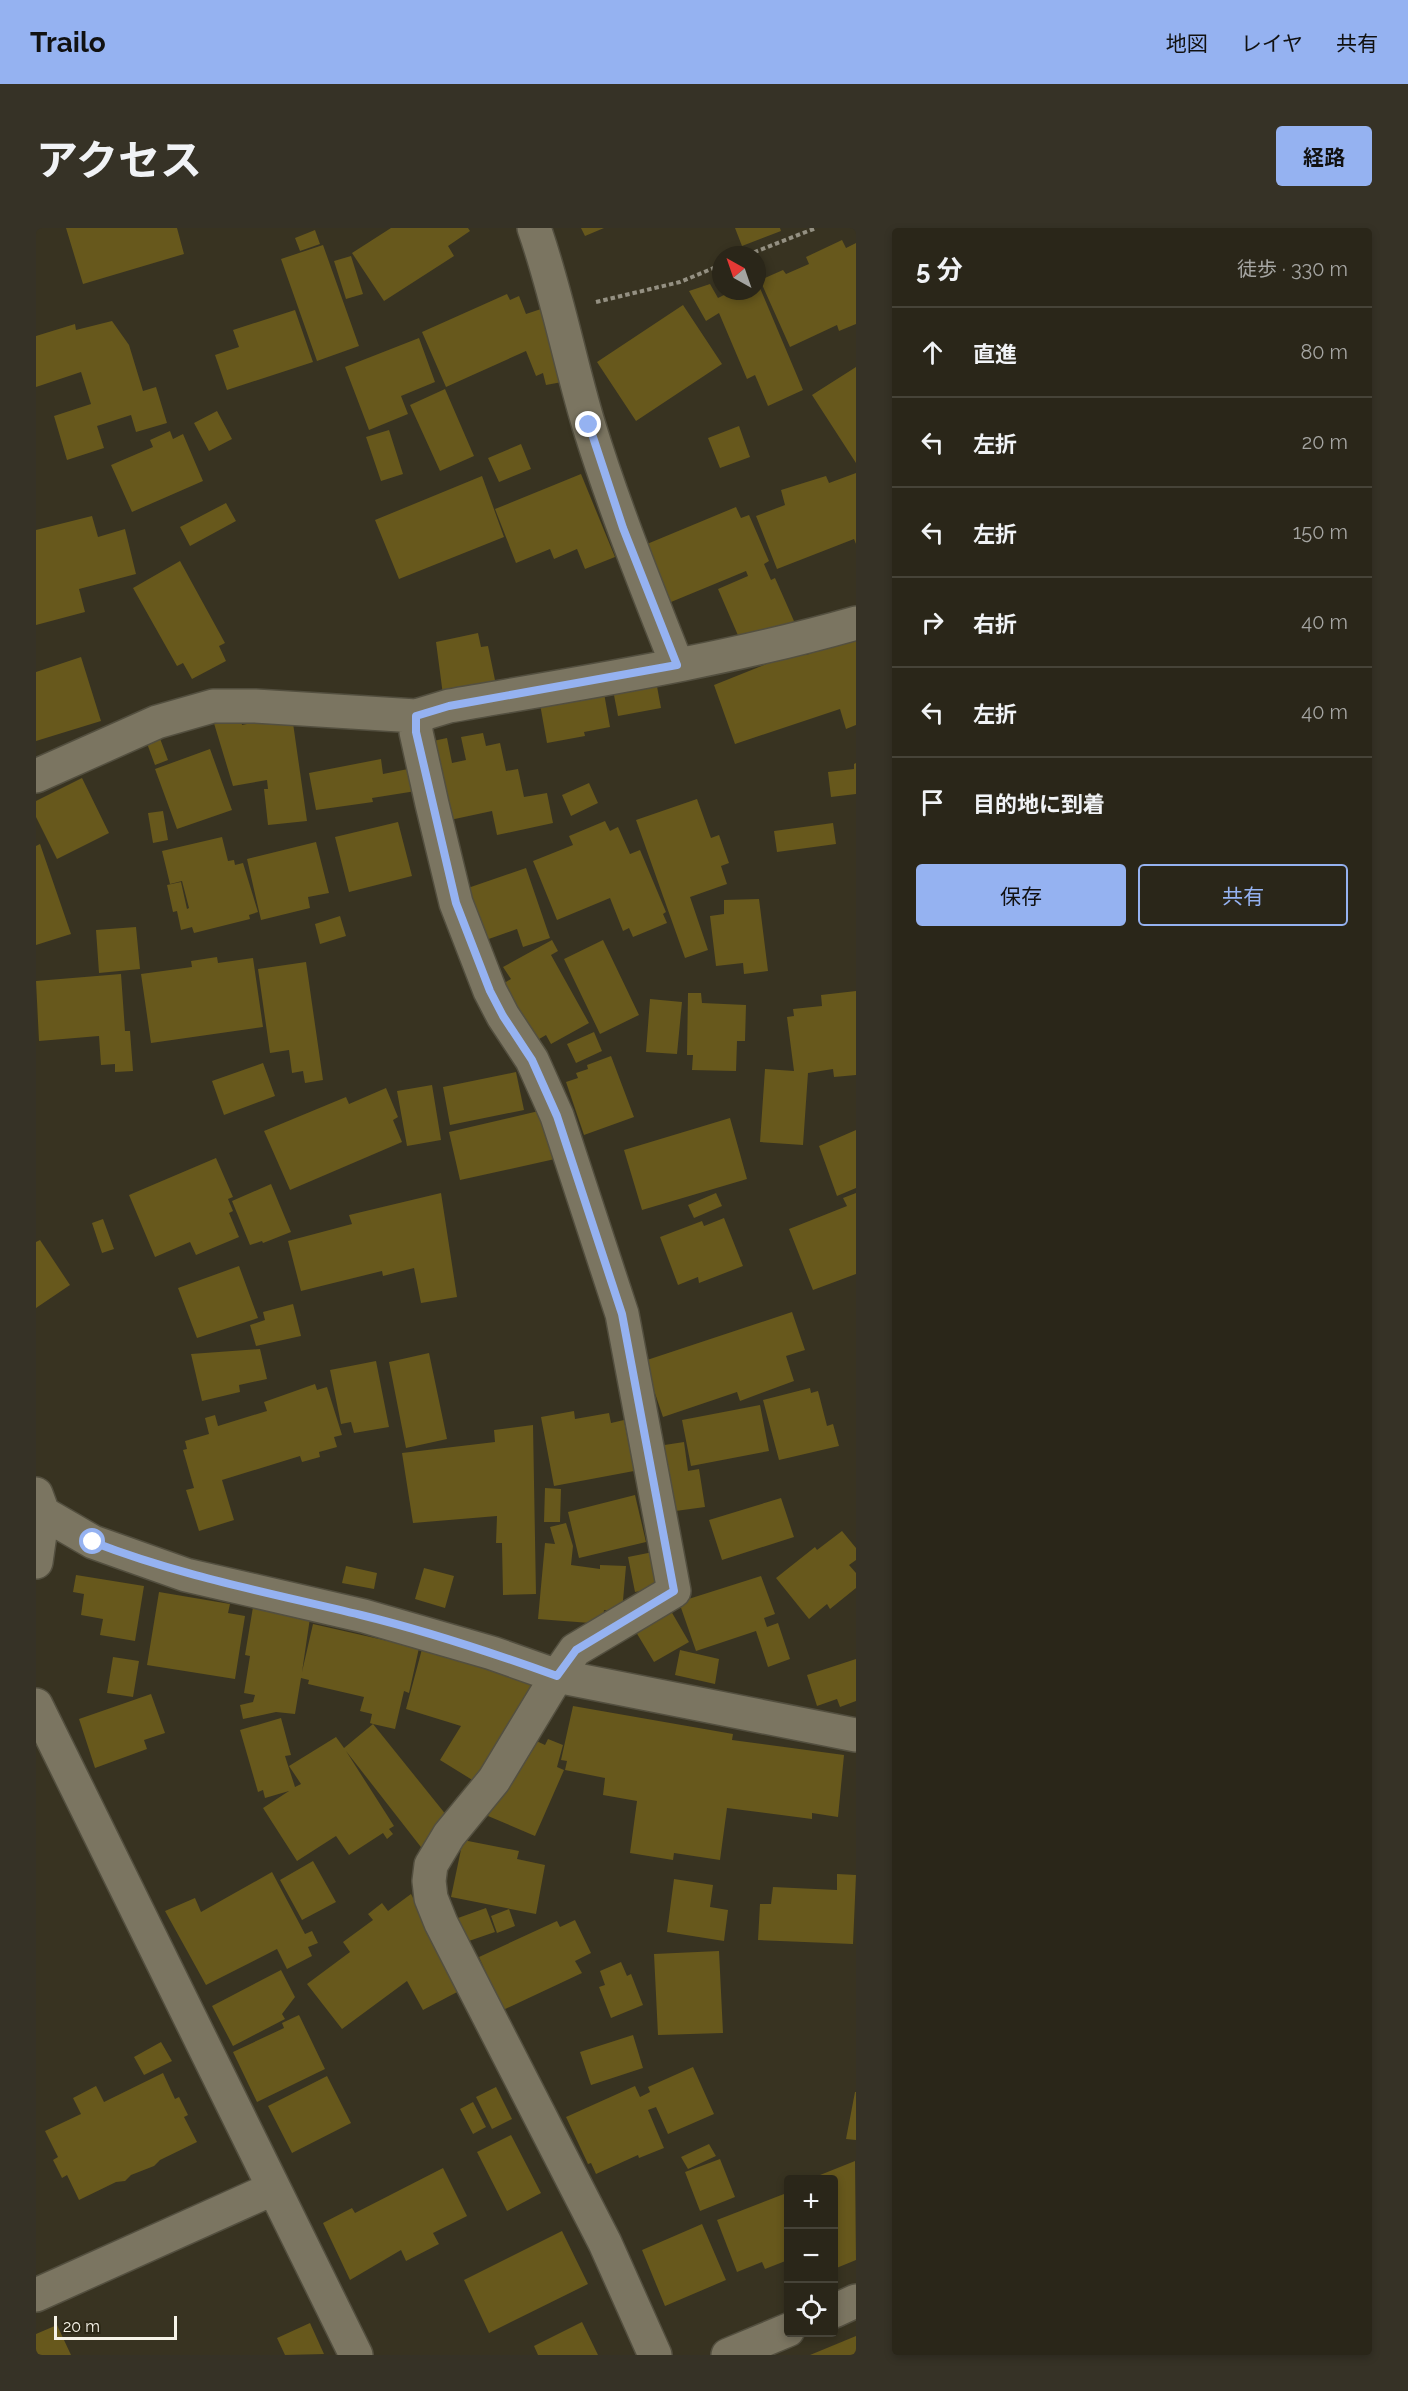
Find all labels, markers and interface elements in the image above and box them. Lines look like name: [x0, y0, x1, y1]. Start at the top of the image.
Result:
text: Trailo: [30, 26, 106, 59]
text: 地図: [1166, 31, 1208, 56]
text: レイヤ: [1241, 31, 1303, 56]
text: 共有: [1336, 31, 1378, 56]
button: 経路: [1276, 126, 1372, 186]
text: アクセス: [36, 136, 202, 185]
north arrow: [712, 246, 766, 300]
text: 5 分: [916, 255, 963, 285]
text: 徒歩 · 330 m: [1237, 257, 1348, 281]
icon: ahead: [916, 336, 949, 369]
text: 80 m: [1300, 340, 1348, 364]
text: 直進: [973, 341, 1017, 367]
route end: [575, 411, 601, 437]
icon: left: [916, 426, 949, 459]
text: 20 m: [1302, 430, 1348, 454]
text: 左折: [973, 431, 1017, 457]
icon: left: [916, 516, 949, 549]
text: 150 m: [1293, 520, 1348, 544]
text: 左折: [973, 521, 1017, 547]
icon: right: [916, 606, 949, 639]
text: 40 m: [1301, 610, 1348, 634]
text: 右折: [973, 611, 1017, 637]
icon: left: [916, 696, 949, 729]
text: 40 m: [1301, 700, 1348, 724]
text: 左折: [973, 701, 1017, 727]
icon: arrive: [916, 786, 949, 819]
text: 目的地に到着: [973, 791, 1105, 817]
button: 保存: [916, 864, 1126, 926]
button: 共有: [1138, 864, 1348, 926]
route start: [79, 1528, 105, 1554]
map controls: [784, 2175, 838, 2337]
button: +: [784, 2175, 838, 2229]
button: −: [784, 2229, 838, 2283]
button: locate: [784, 2283, 838, 2337]
scale bar: [54, 2313, 177, 2340]
text: 20 m: [63, 2317, 100, 2336]

